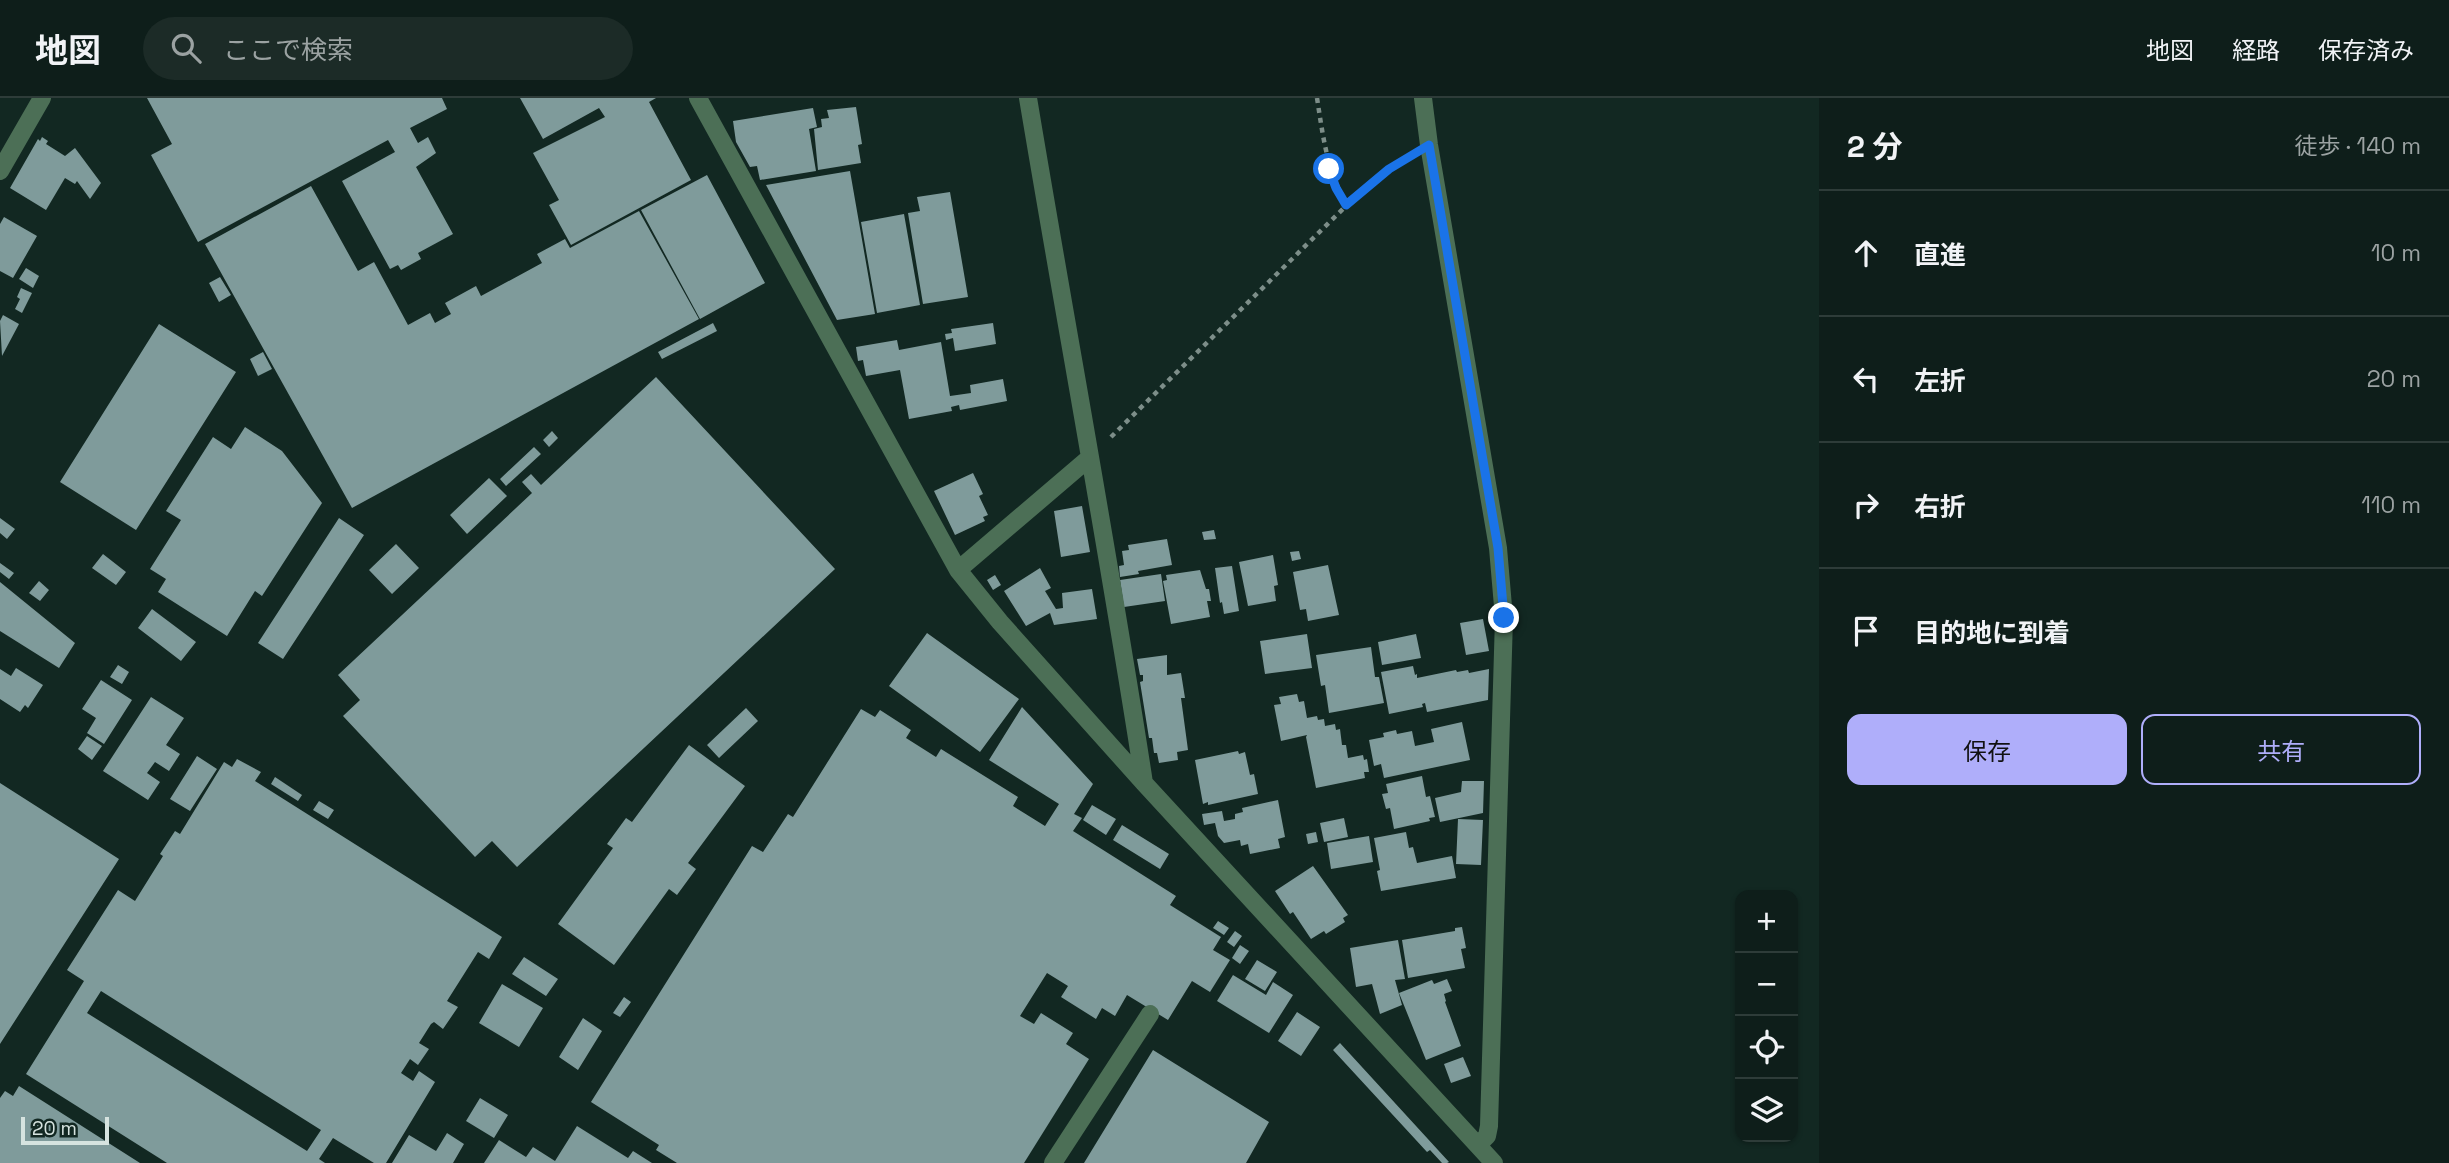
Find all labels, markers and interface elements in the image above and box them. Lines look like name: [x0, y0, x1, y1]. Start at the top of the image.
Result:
search box: [143, 17, 633, 80]
icon: search: [167, 29, 205, 67]
text: 地図: [35, 30, 101, 72]
text: ここで検索: [223, 33, 353, 67]
text: 地図: [2146, 35, 2194, 66]
text: 経路: [2232, 35, 2280, 66]
text: 保存済み: [2318, 35, 2414, 66]
text: 2 分: [1847, 127, 1902, 166]
text: 徒歩 · 140 m: [2294, 131, 2421, 161]
route start: [1313, 153, 1344, 184]
icon: ahead: [1847, 234, 1885, 272]
text: 直進: [1914, 238, 1966, 272]
text: 10 m: [2371, 238, 2421, 268]
icon: left: [1847, 360, 1885, 398]
text: 左折: [1914, 364, 1966, 398]
text: 20 m: [2367, 364, 2421, 394]
icon: right: [1847, 486, 1885, 524]
text: 右折: [1914, 490, 1966, 524]
text: 110 m: [2361, 490, 2421, 520]
route end: [1488, 602, 1519, 633]
icon: arrive: [1847, 612, 1885, 650]
text: 目的地に到着: [1914, 616, 2070, 650]
button: 保存: [1847, 714, 2127, 785]
button: 共有: [2141, 714, 2421, 785]
map controls: [1735, 890, 1798, 1142]
button: +: [1735, 890, 1798, 953]
button: −: [1735, 953, 1798, 1016]
button: locate: [1735, 1016, 1798, 1079]
button: layers: [1735, 1079, 1798, 1142]
scale bar: [21, 1114, 108, 1146]
text: 20 m: [32, 1116, 77, 1141]

